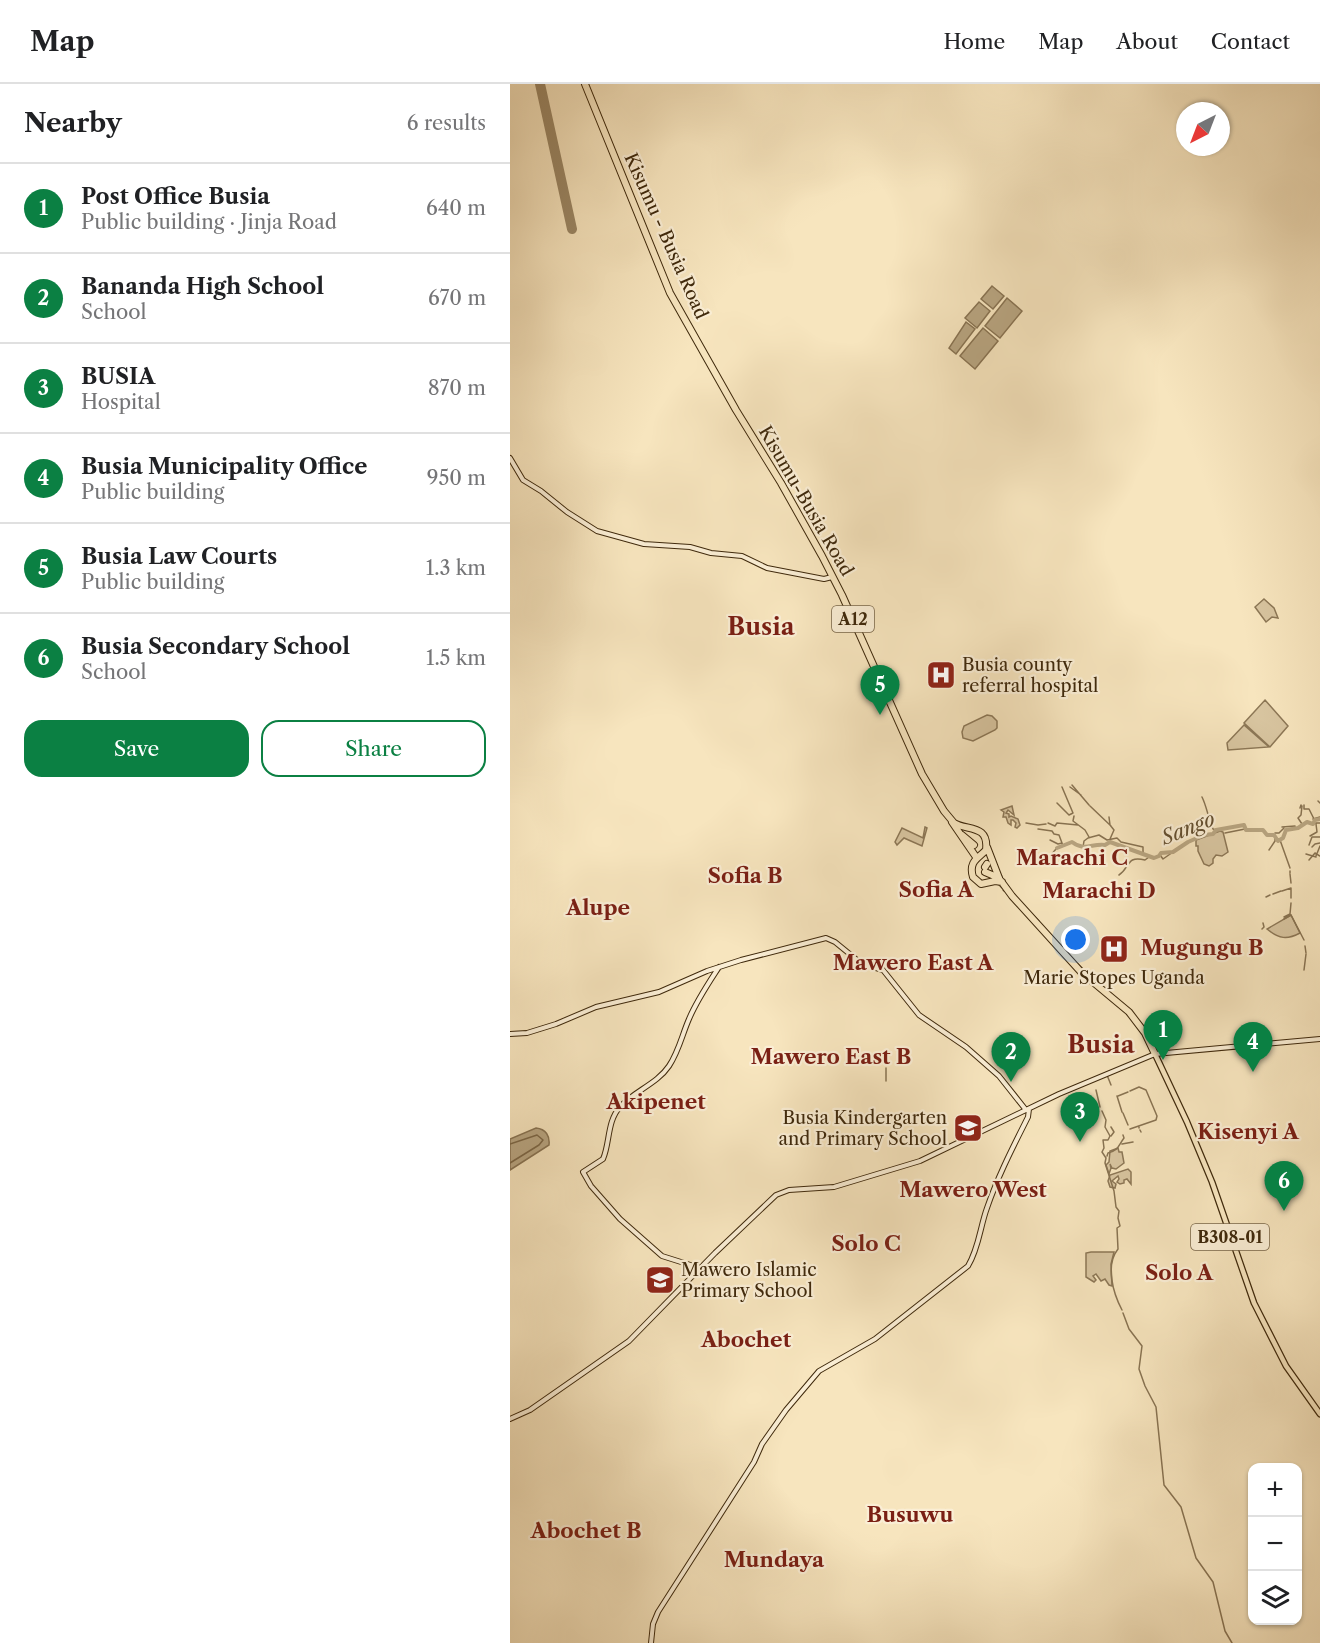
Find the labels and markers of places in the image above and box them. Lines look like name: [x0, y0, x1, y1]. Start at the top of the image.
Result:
place label: Busia county referral hospital: [962, 654, 1098, 697]
hospital icon: Busia county referral hospital: [925, 659, 957, 691]
pin: 5: [860, 666, 899, 715]
hospital icon: Marie Stopes Uganda: [1098, 933, 1130, 965]
place label: Marie Stopes Uganda: [1023, 967, 1205, 989]
pin: 1: [1144, 1010, 1182, 1060]
pin: 4: [1234, 1022, 1272, 1072]
pin: 2: [992, 1032, 1030, 1082]
pin: 3: [1060, 1092, 1100, 1142]
place label: Busia Kindergarten and Primary School: [779, 1107, 947, 1150]
school or university icon: Busia Kindergarten and Primary School: [952, 1112, 984, 1144]
pin: 6: [1264, 1162, 1304, 1211]
place label: Mawero Islamic Primary School: [681, 1259, 817, 1302]
school or university icon: Mawero Islamic Primary School: [644, 1264, 676, 1296]

